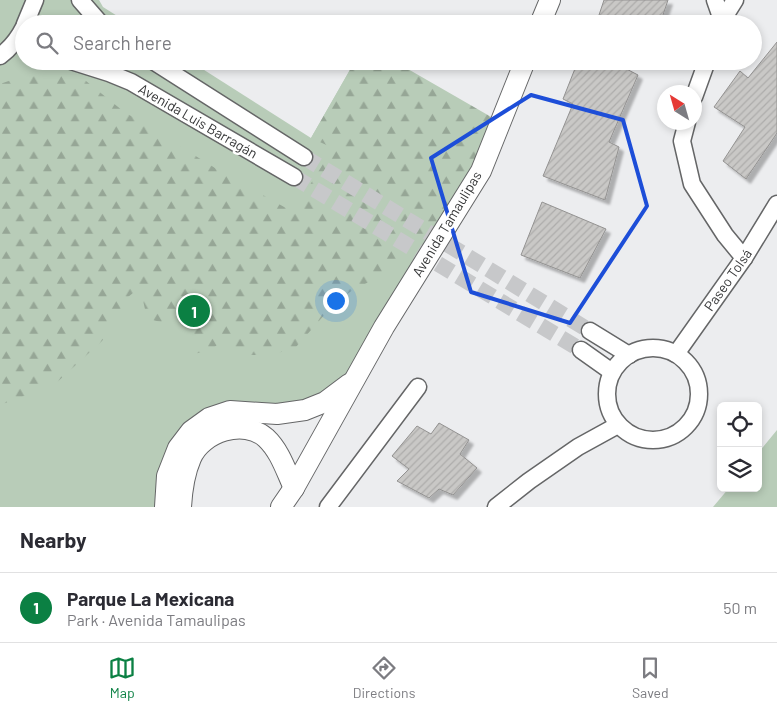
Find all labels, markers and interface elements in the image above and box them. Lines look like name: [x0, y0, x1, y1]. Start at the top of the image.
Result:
search box: [15, 15, 762, 70]
icon: search: [33, 29, 61, 57]
text: Search here: [73, 31, 172, 54]
street label: Avenida Luis Barragán: [136, 80, 261, 162]
north arrow: [657, 85, 702, 130]
street label: Avenida Tamaulipas: [408, 168, 485, 280]
street label: Paseo Tolsá: [700, 245, 755, 314]
your location: [323, 288, 349, 314]
pin: 1: [178, 292, 210, 330]
map controls: [717, 402, 762, 492]
button: locate: [717, 402, 762, 447]
button: layers: [717, 447, 762, 492]
text: Nearby: [20, 527, 86, 552]
text: Parque La Mexicana: [67, 587, 234, 610]
text: 1: [33, 598, 39, 617]
text: 50 m: [723, 598, 757, 617]
text: Park · Avenida Tamaulipas: [67, 610, 246, 629]
tab: Map: [108, 654, 136, 701]
tab: Directions: [353, 654, 415, 701]
tab: Saved: [632, 654, 669, 701]

